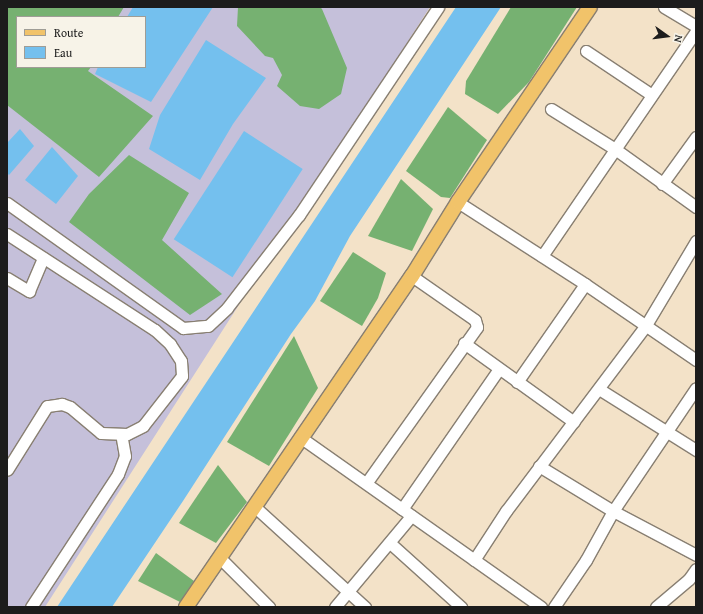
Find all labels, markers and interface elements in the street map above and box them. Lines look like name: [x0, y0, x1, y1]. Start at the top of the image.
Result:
legend: [16, 16, 146, 68]
north arrow: [647, 16, 687, 56]
text: Route: [54, 24, 83, 41]
text: N: [670, 33, 687, 44]
text: Eau: [54, 44, 72, 61]

